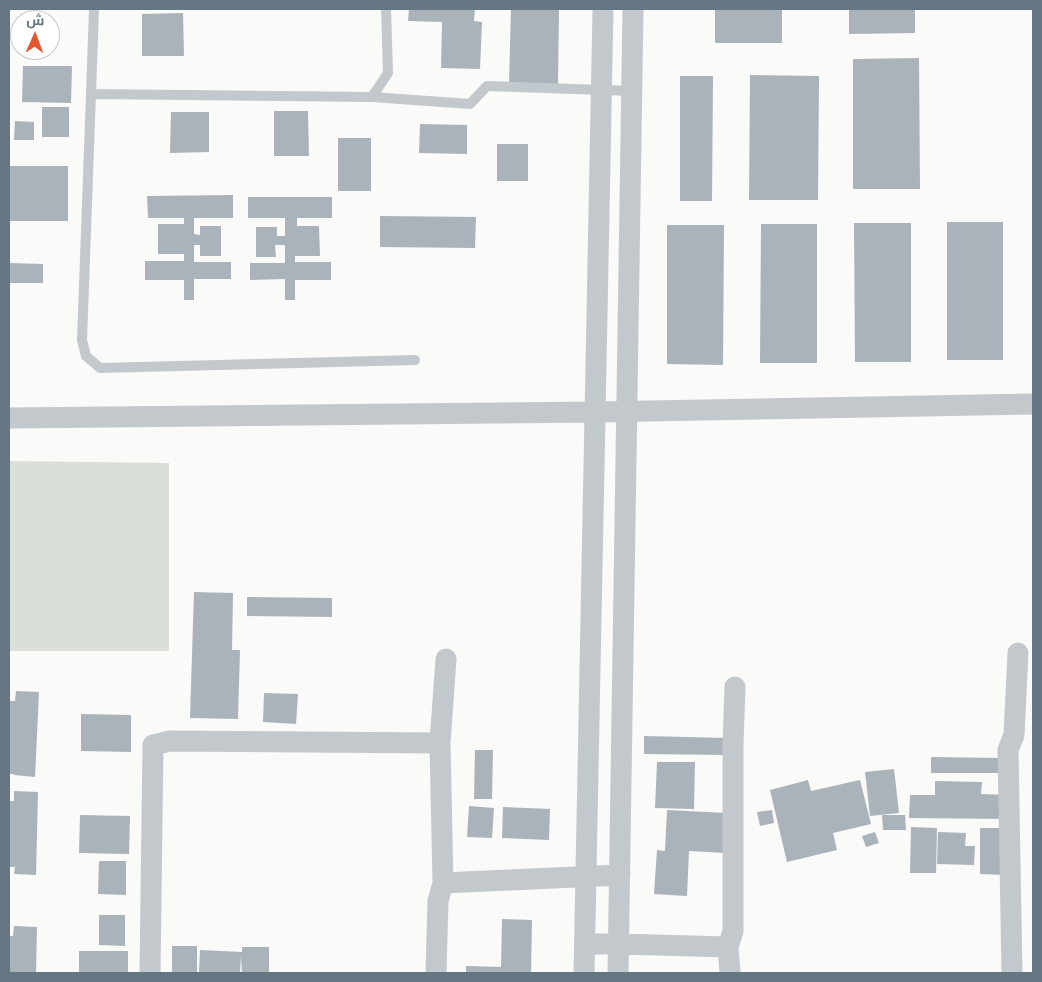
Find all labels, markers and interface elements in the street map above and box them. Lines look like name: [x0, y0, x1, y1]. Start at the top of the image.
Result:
north arrow: [10, 10, 60, 60]
text: ش: [26, 12, 45, 29]

